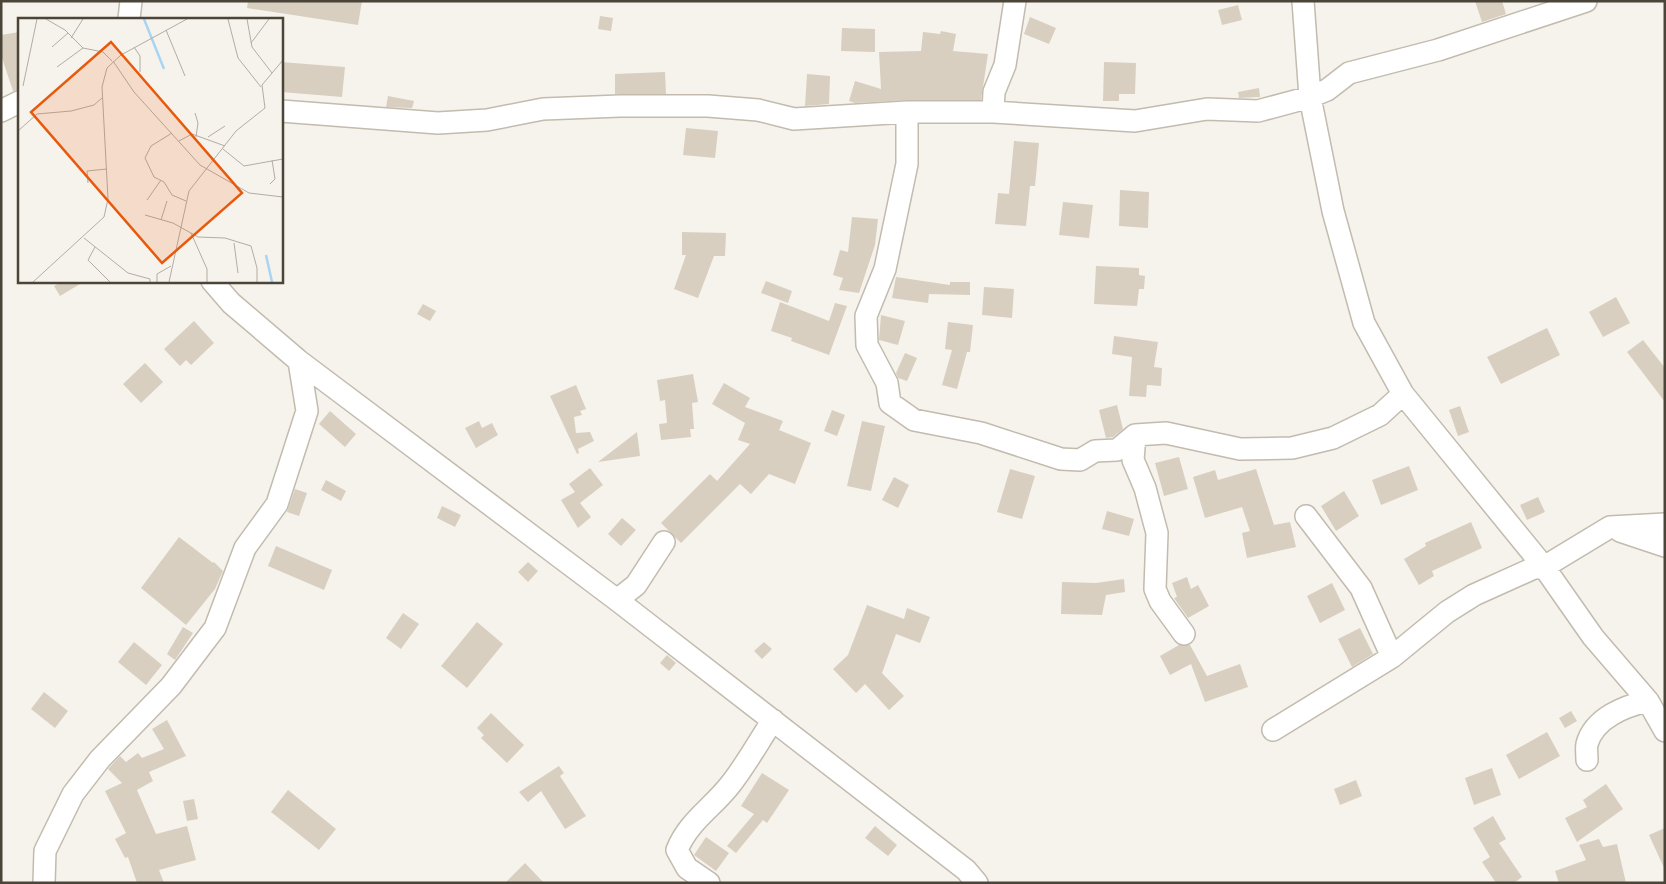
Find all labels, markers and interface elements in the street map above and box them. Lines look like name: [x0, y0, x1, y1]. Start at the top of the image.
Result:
inset map: [18, 18, 282, 282]

